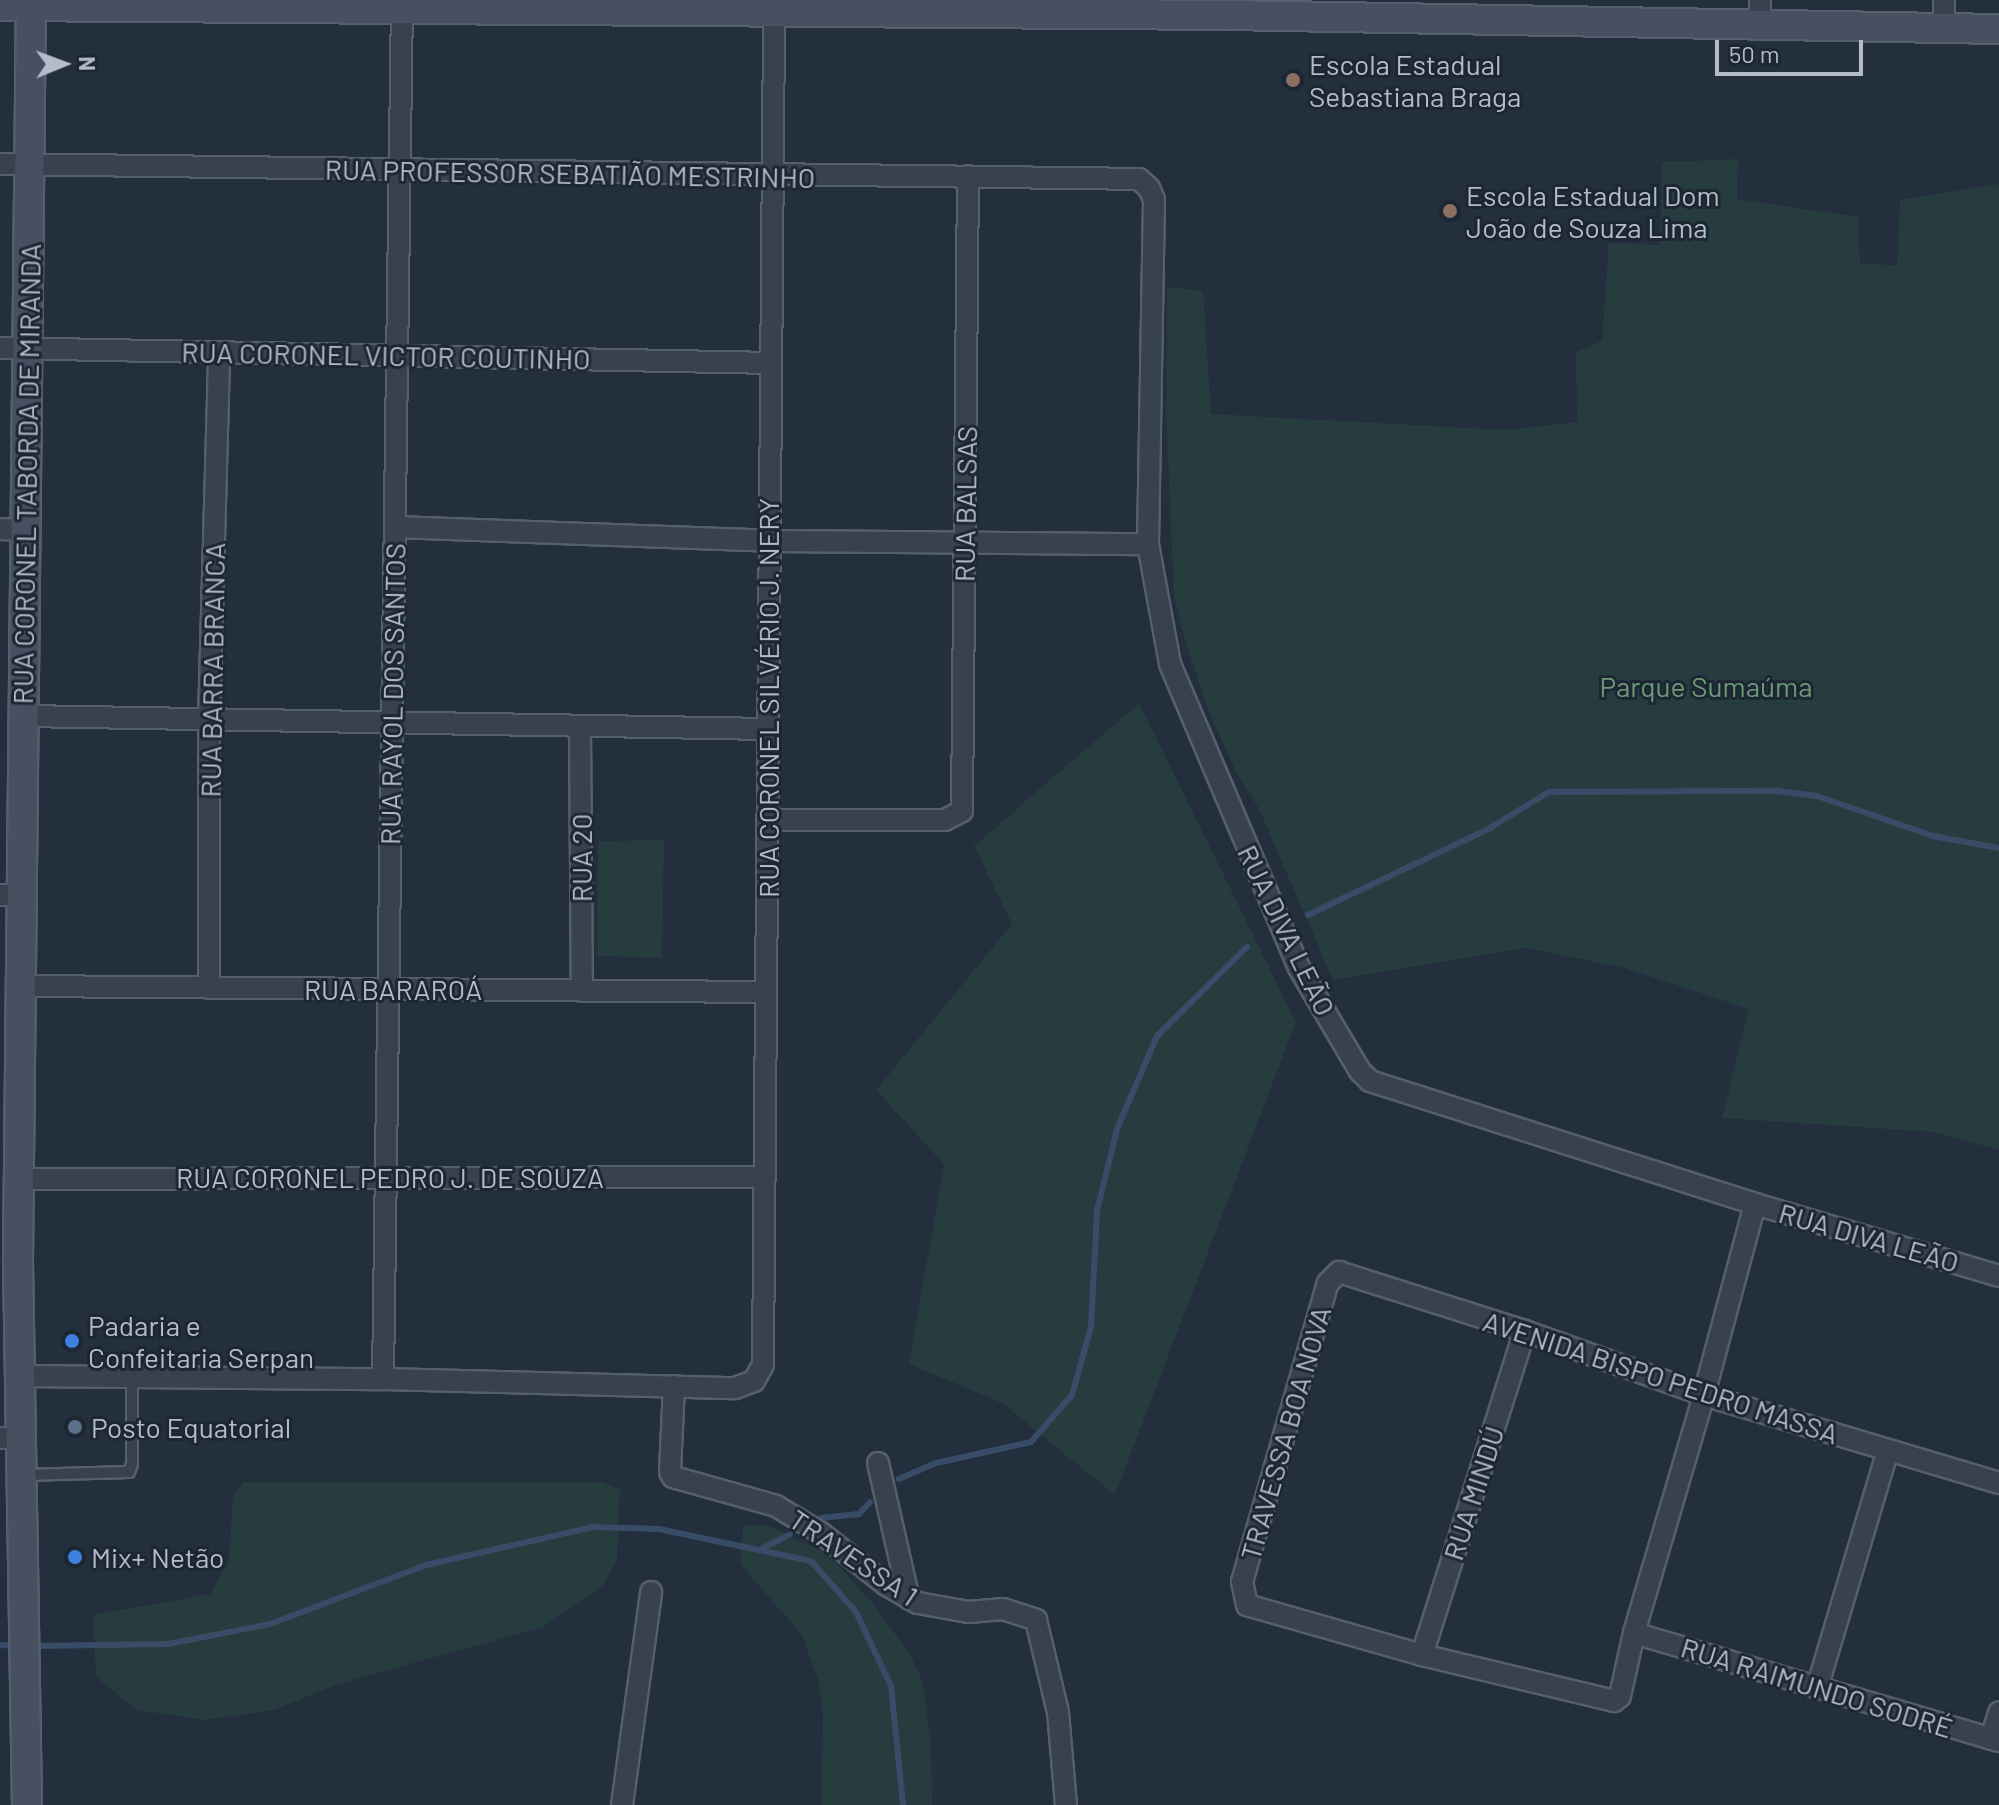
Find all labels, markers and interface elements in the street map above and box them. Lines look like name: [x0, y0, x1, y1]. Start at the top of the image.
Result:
north arrow: [24, 24, 104, 104]
scale bar: [1719, 24, 1867, 74]
text: 50 m: [1729, 39, 1780, 68]
place label: Escola Estadual Sebastiana Braga: [1309, 47, 1521, 113]
text: N: [75, 56, 101, 71]
marker: Escola Estadual Sebastiana Braga: [1284, 71, 1302, 89]
street label: RUA PROFESSOR SEBATIÃO MESTRINHO: [325, 152, 815, 194]
place label: Escola Estadual Dom João de Souza Lima: [1466, 178, 1720, 244]
marker: Escola Estadual Dom João de Souza Lima: [1441, 202, 1459, 220]
street label: RUA CORONEL TABORDA DE MIRANDA: [5, 243, 47, 705]
street label: RUA CORONEL VICTOR COUTINHO: [181, 335, 591, 375]
street label: RUA BALSAS: [947, 426, 983, 582]
street label: RUA CORONEL SILVÉRIO J. NERY: [751, 498, 785, 898]
street label: RUA BARRA BRANCA: [193, 542, 231, 798]
street label: RUA RAYOL DOS SANTOS: [373, 543, 411, 845]
park label: Parque Sumaúma: [1599, 669, 1813, 703]
street label: RUA 20: [564, 814, 598, 902]
street label: RUA DIVA LEÃO: [1231, 839, 1343, 1021]
street label: RUA BARAROÁ: [304, 972, 482, 1006]
street label: RUA CORONEL PEDRO J. DE SOUZA: [176, 1160, 604, 1194]
street label: RUA DIVA LEÃO: [1775, 1195, 1963, 1279]
street label: TRAVESSA BOA NOVA: [1233, 1302, 1337, 1564]
street label: AVENIDA BISPO PEDRO MASSA: [1479, 1304, 1843, 1450]
place label: Padaria e Confeitaria Serpan: [88, 1308, 314, 1374]
marker: Padaria e Confeitaria Serpan: [63, 1332, 81, 1350]
place label: Posto Equatorial: [91, 1410, 291, 1444]
marker: Posto Equatorial: [66, 1418, 84, 1436]
street label: RUA MINDÚ: [1436, 1422, 1510, 1564]
street label: TRAVESSA 1: [783, 1502, 925, 1612]
place label: Mix+ Netão: [91, 1540, 224, 1574]
marker: Mix+ Netão: [66, 1548, 84, 1566]
street label: RUA RAIMUNDO SODRÉ: [1677, 1630, 1957, 1744]

